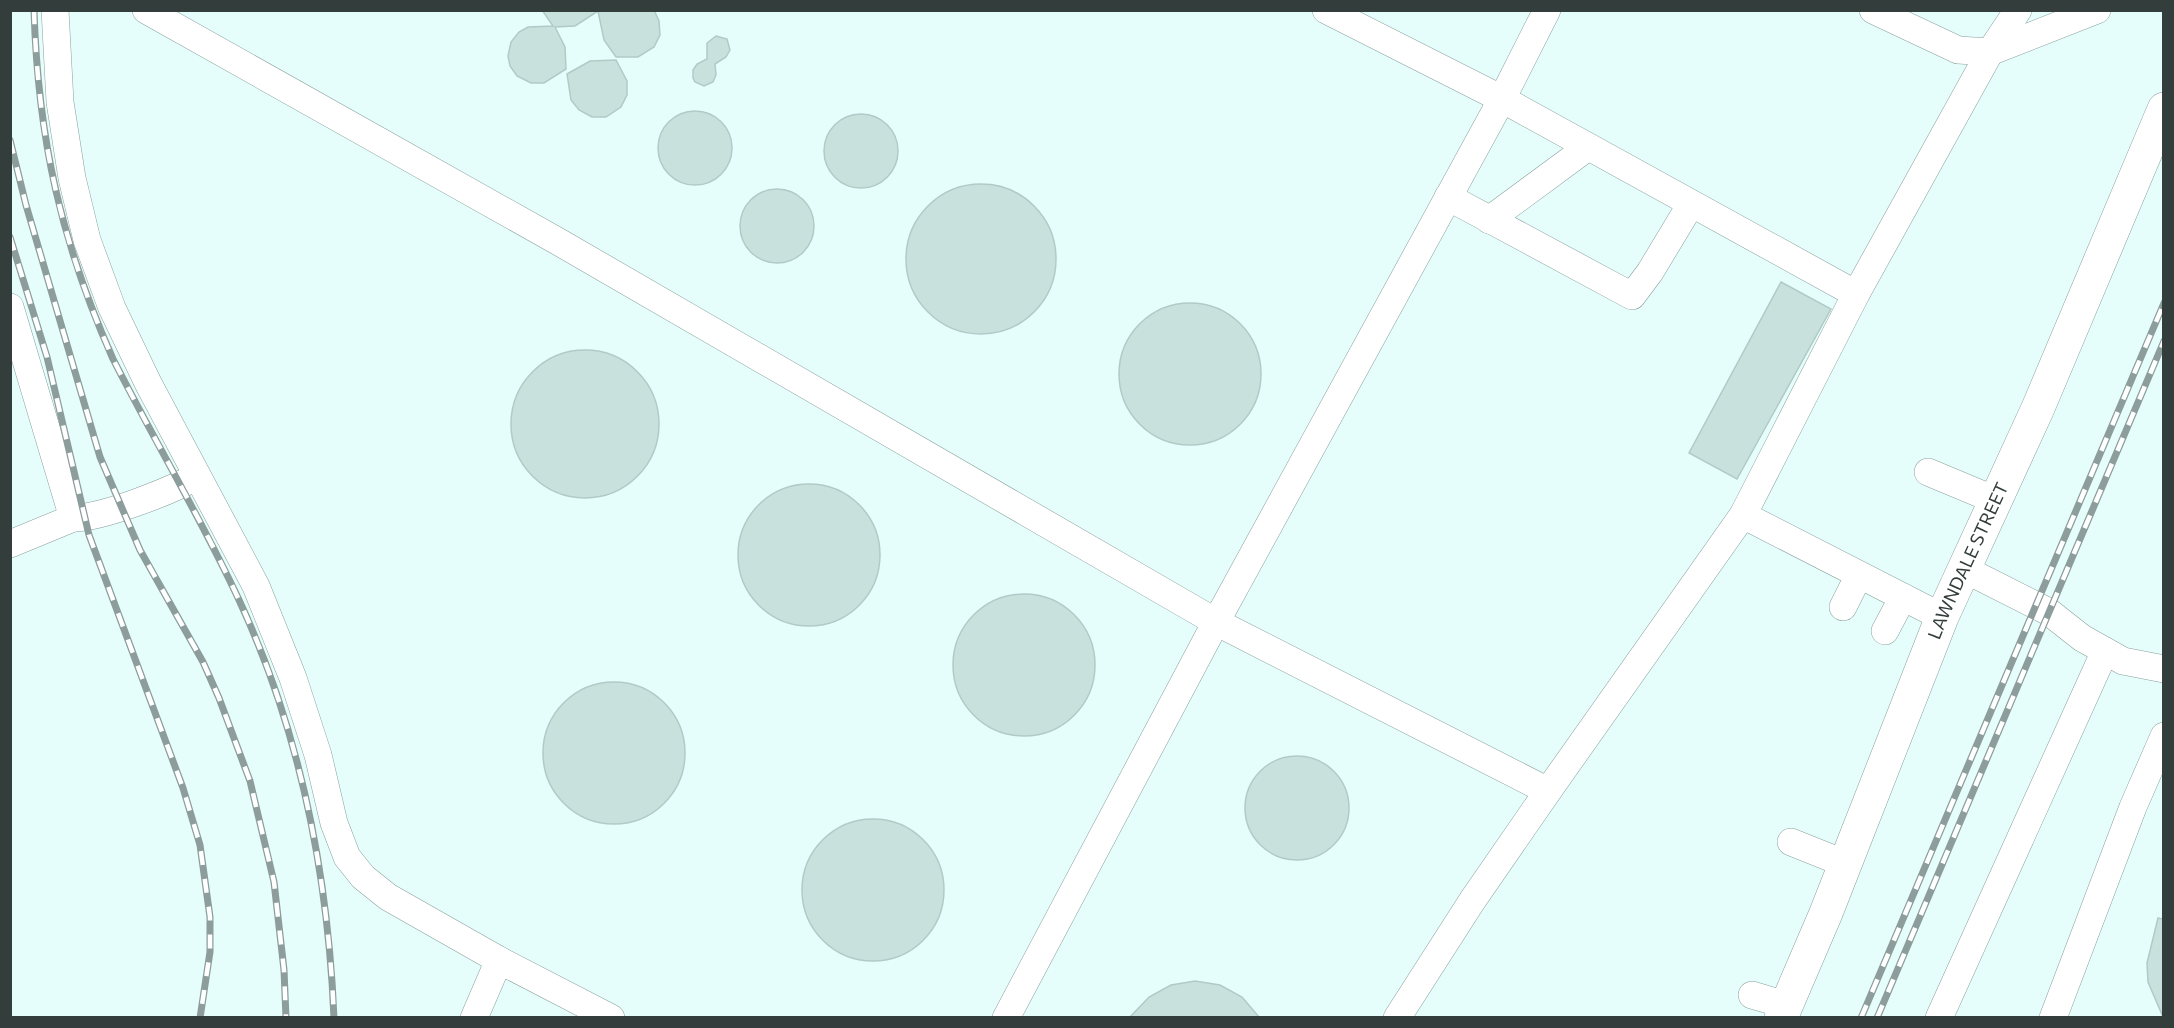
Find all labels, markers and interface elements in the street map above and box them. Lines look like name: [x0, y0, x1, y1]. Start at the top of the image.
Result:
street label: LAWNDALE STREET: [1922, 479, 2012, 642]

